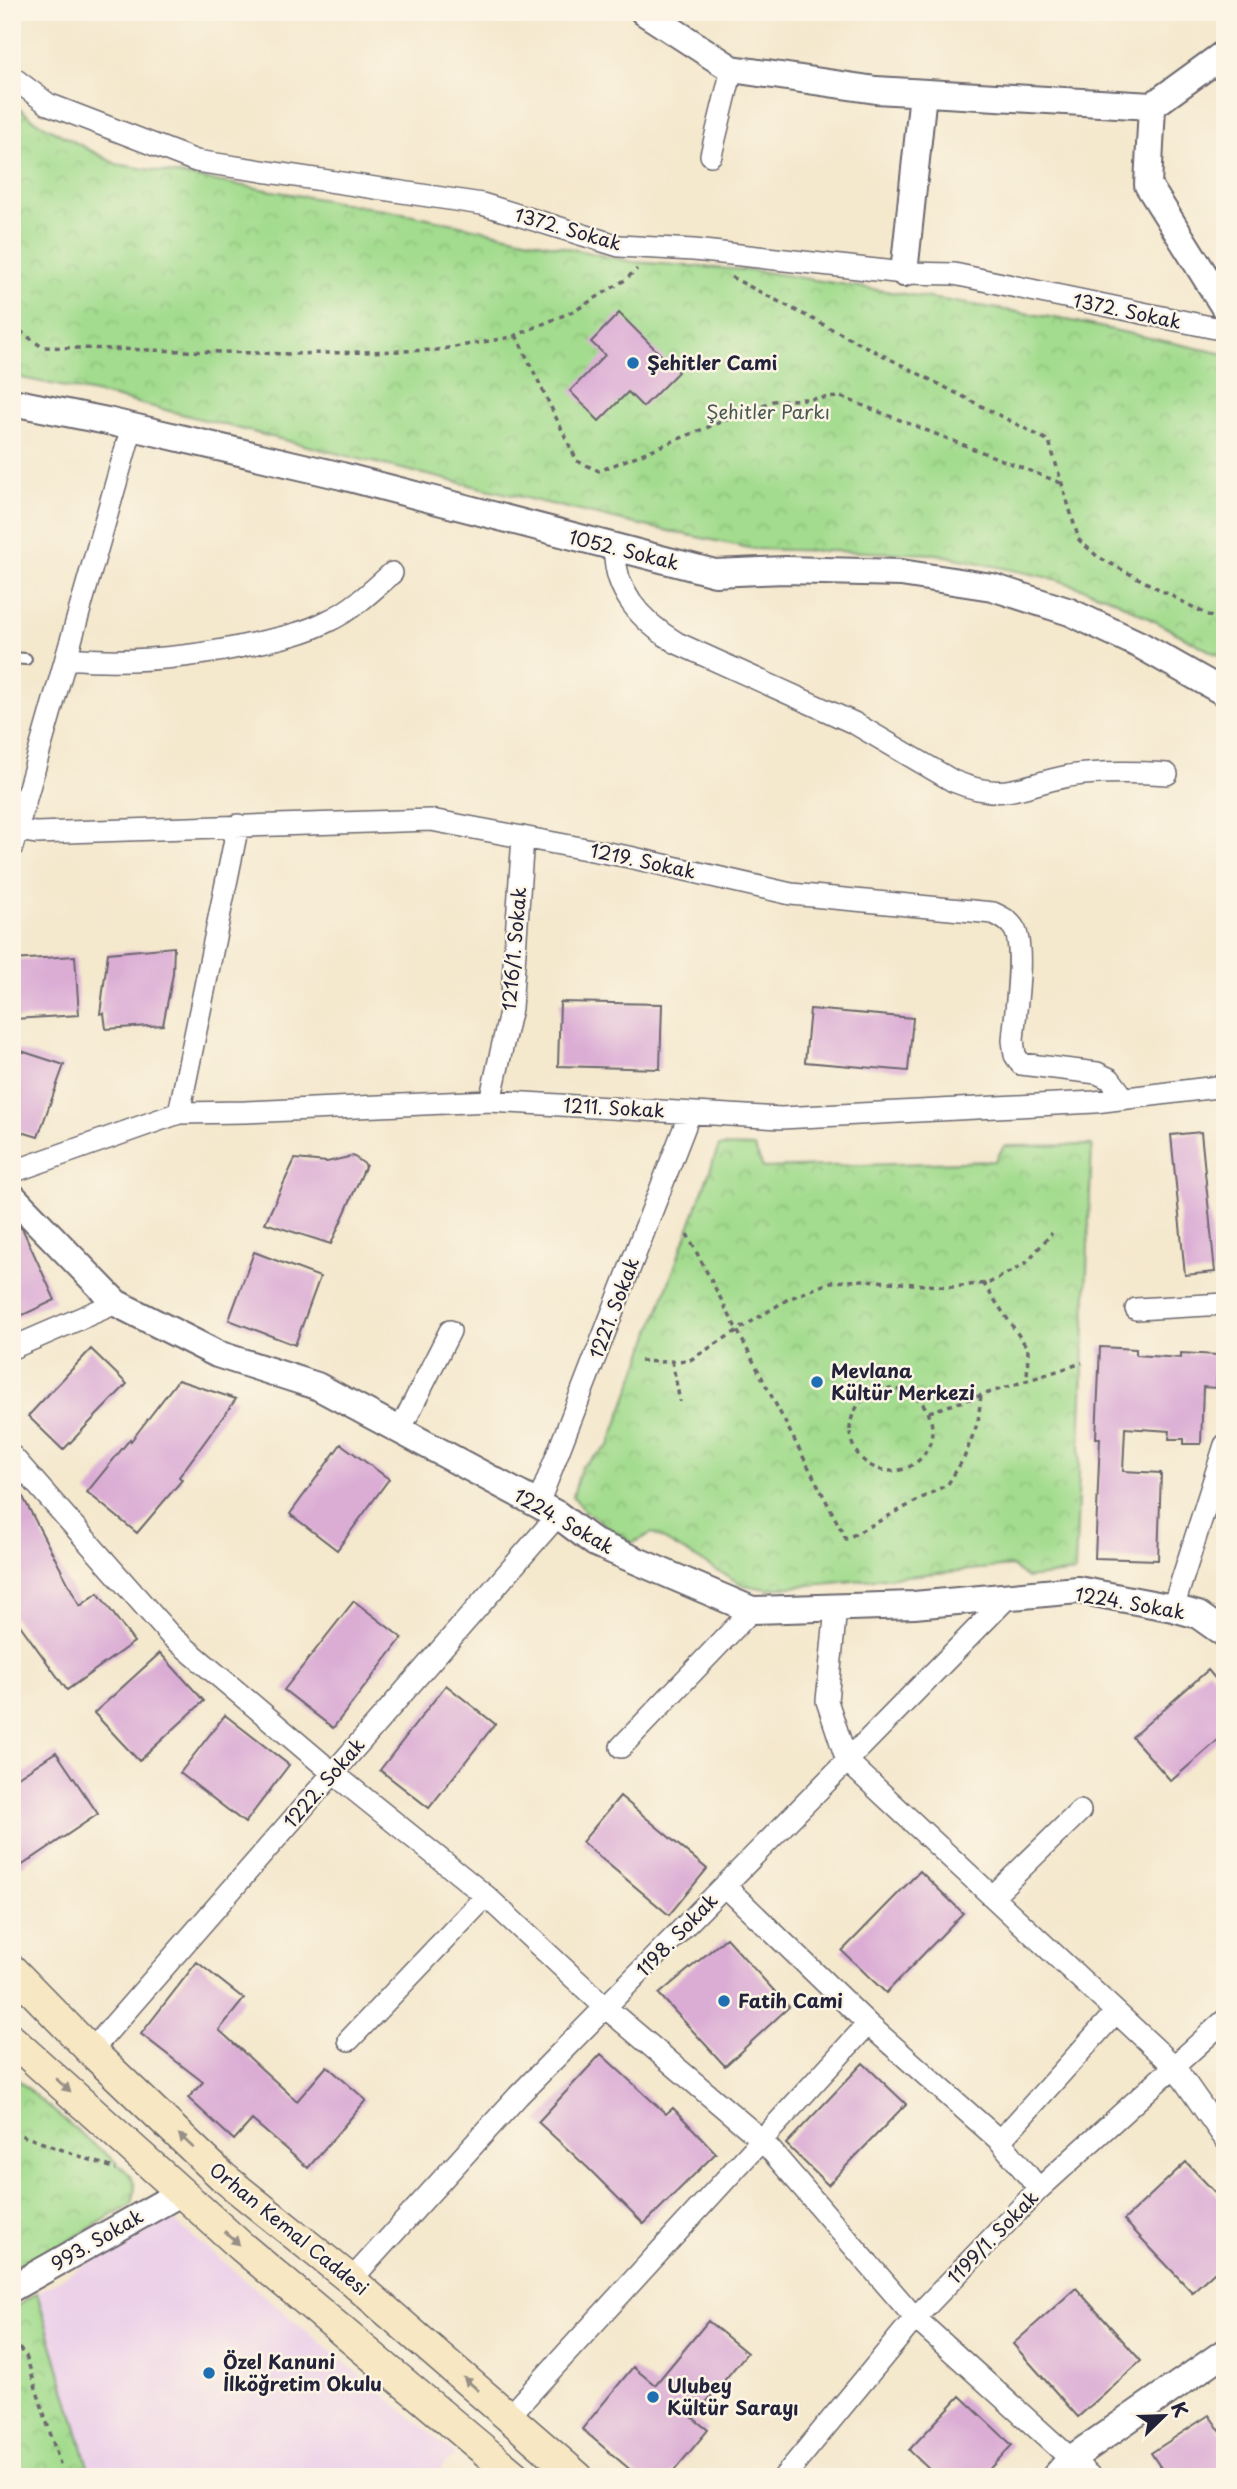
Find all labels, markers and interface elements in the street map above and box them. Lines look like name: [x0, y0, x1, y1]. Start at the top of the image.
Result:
street label: 1372. Sokak: [512, 199, 625, 257]
street label: 1372. Sokak: [1070, 285, 1184, 335]
place label: Şehitler Cami: [647, 348, 777, 376]
marker: Şehitler Cami: [625, 355, 641, 371]
park label: Şehitler Parkı: [706, 397, 830, 425]
street label: 1052. Sokak: [566, 522, 682, 576]
street label: 1219. Sokak: [588, 835, 699, 885]
street label: 1216/1. Sokak: [494, 886, 532, 1012]
street label: 1211. Sokak: [563, 1090, 666, 1124]
street label: 1221. Sokak: [581, 1253, 645, 1362]
place label: Mevlana Kültür Merkezi: [831, 1356, 975, 1406]
marker: Mevlana Kültür Merkezi: [809, 1374, 825, 1390]
street label: 1224. Sokak: [509, 1480, 620, 1560]
street label: 1224. Sokak: [1073, 1579, 1188, 1625]
street label: 1222. Sokak: [276, 1731, 370, 1834]
street label: 1198. Sokak: [629, 1886, 723, 1982]
place label: Fatih Cami: [738, 1986, 843, 2014]
marker: Fatih Cami: [716, 1993, 732, 2009]
one-way arrow: [54, 2077, 71, 2093]
one-way arrow: [177, 2133, 194, 2150]
street label: Orhan Kemal Caddesi: [204, 2155, 375, 2301]
street label: 1199/1. Sokak: [940, 2183, 1044, 2289]
street label: 993. Sokak: [45, 2201, 148, 2277]
one-way arrow: [223, 2229, 240, 2245]
place label: Özel Kanuni İlköğretim Okulu: [223, 2347, 382, 2397]
marker: Özel Kanuni İlköğretim Okulu: [201, 2365, 217, 2381]
place label: Ulubey Kültür Sarayı: [667, 2371, 799, 2421]
one-way arrow: [462, 2376, 480, 2392]
north arrow: [1128, 2380, 1198, 2450]
marker: Ulubey Kültür Sarayı: [645, 2389, 661, 2405]
text: K: [1165, 2397, 1196, 2421]

